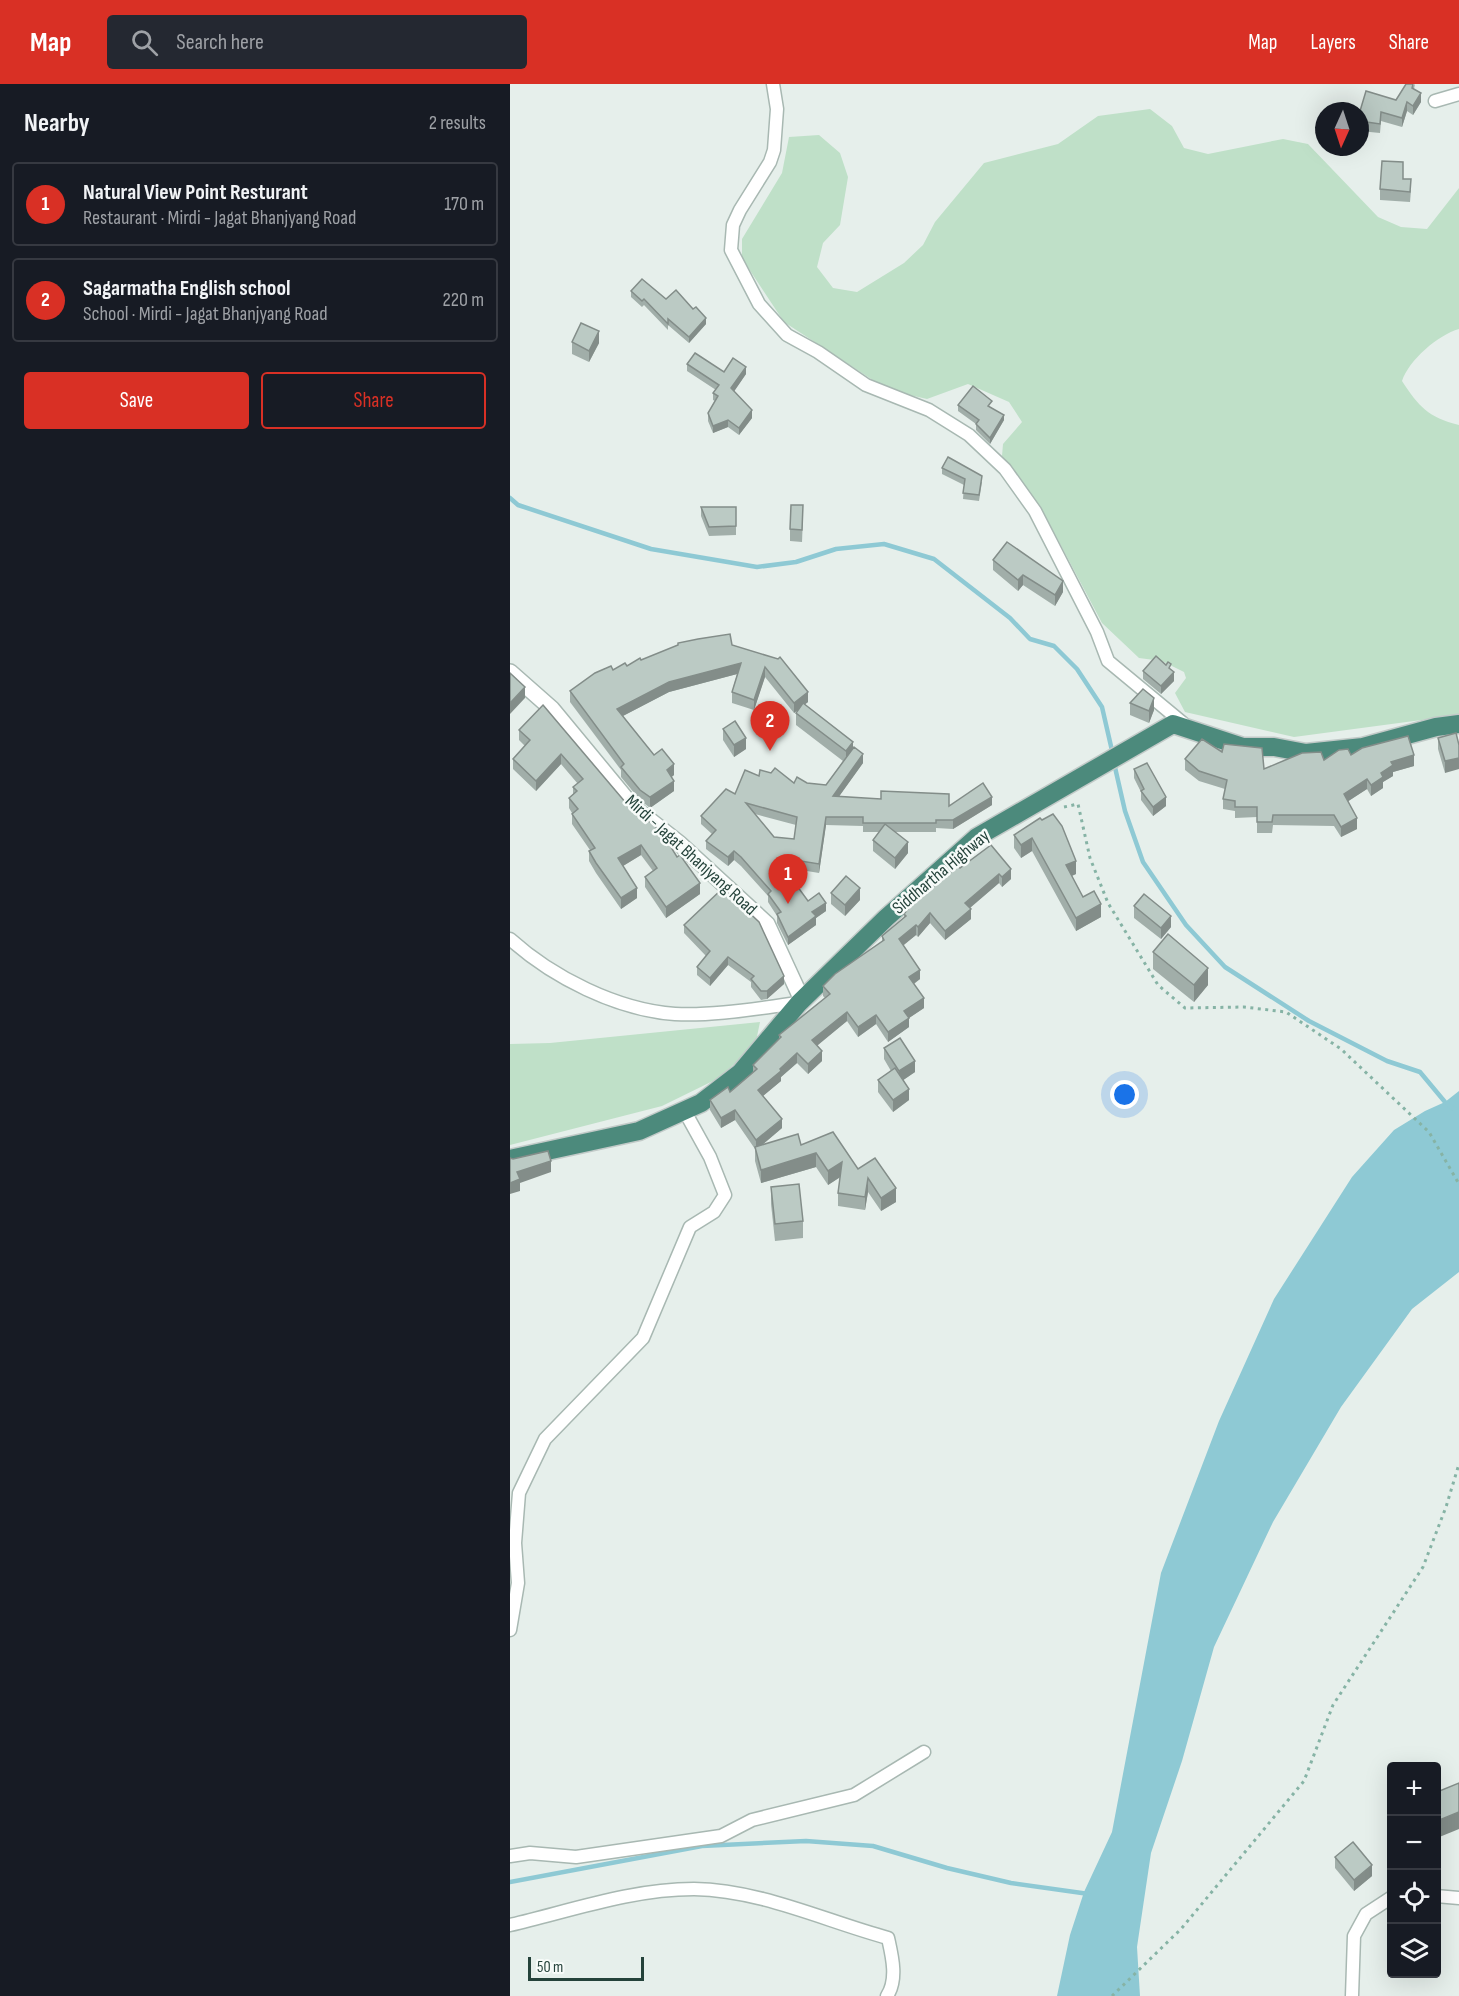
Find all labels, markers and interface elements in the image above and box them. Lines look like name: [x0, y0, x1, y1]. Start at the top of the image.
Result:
search box: [107, 15, 527, 69]
text: Map: [30, 26, 71, 59]
icon: search: [128, 26, 161, 59]
text: Search here: [176, 29, 264, 56]
text: Map: [1248, 30, 1277, 55]
text: Layers: [1310, 30, 1356, 55]
text: Share: [1389, 30, 1429, 55]
north arrow: [1315, 102, 1369, 156]
text: Nearby: [24, 108, 90, 139]
text: 2 results: [429, 111, 486, 135]
text: Natural View Point Resturant: [83, 179, 308, 206]
text: 1: [42, 192, 49, 216]
text: 170 m: [444, 192, 484, 216]
text: Restaurant · Mirdi - Jagat Bhanjyang Road: [83, 206, 356, 230]
text: Sagarmatha English school: [83, 275, 290, 302]
text: 2: [41, 288, 50, 312]
text: 220 m: [443, 288, 484, 312]
text: School · Mirdi - Jagat Bhanjyang Road: [83, 302, 328, 326]
button: Save: [24, 372, 249, 429]
button: Share: [261, 372, 486, 429]
pin: 2: [750, 702, 790, 751]
street label: Mirdi - Jagat Bhanjyang Road: [621, 790, 761, 920]
street label: Siddhartha Highway: [888, 825, 994, 919]
pin: 1: [768, 854, 808, 904]
your location: [1110, 1080, 1139, 1109]
map controls: [1387, 1762, 1441, 1978]
button: +: [1387, 1762, 1441, 1816]
button: −: [1387, 1816, 1441, 1870]
button: locate: [1387, 1870, 1441, 1924]
button: layers: [1387, 1924, 1441, 1978]
scale bar: [528, 1954, 644, 1982]
text: 50 m: [537, 1958, 563, 1977]

